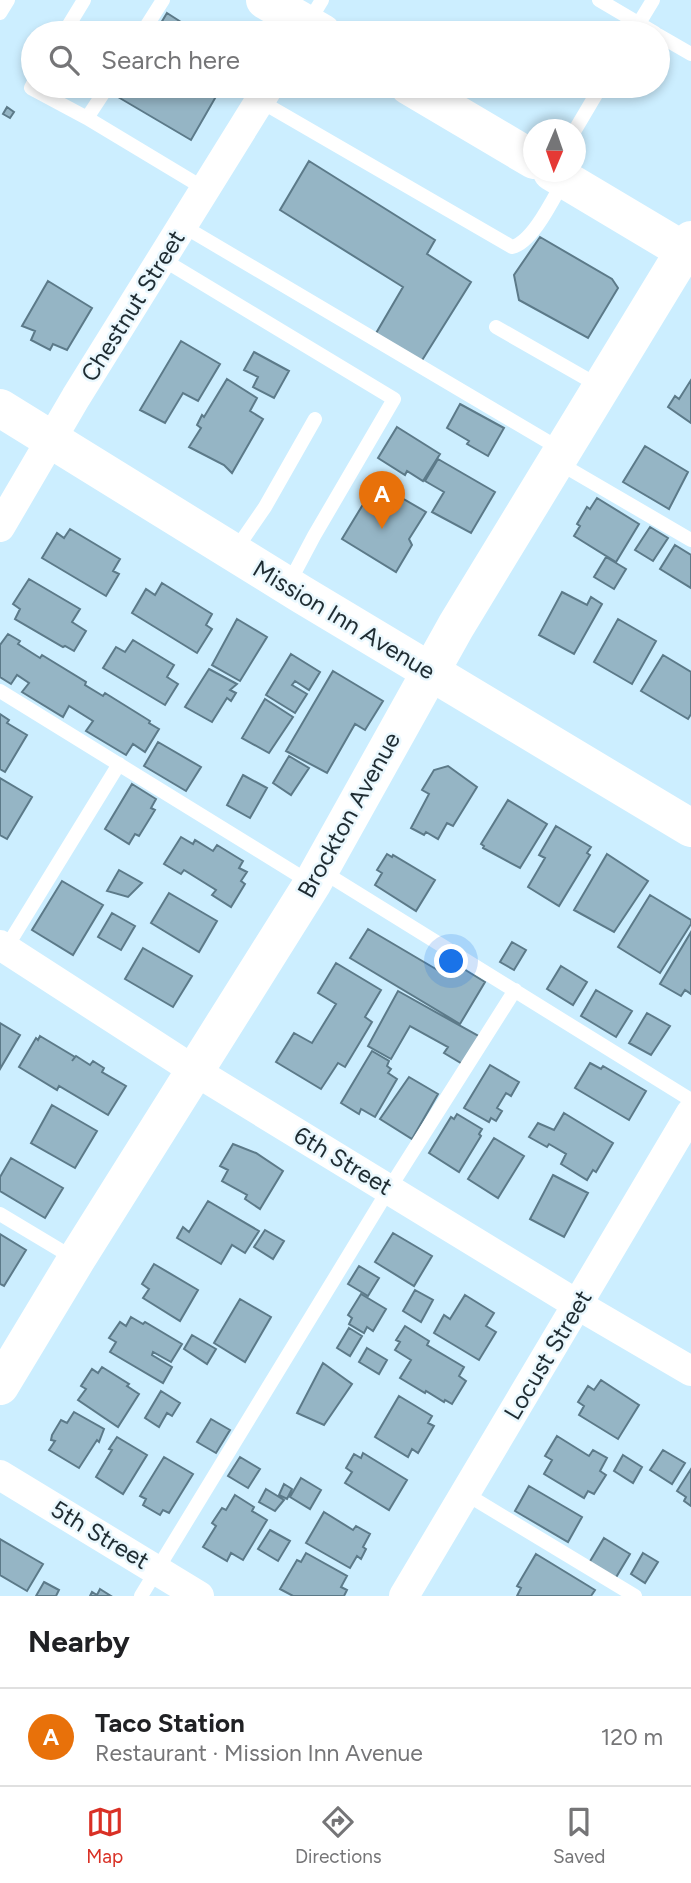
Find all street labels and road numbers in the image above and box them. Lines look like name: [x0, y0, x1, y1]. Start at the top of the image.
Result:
street label: Chestnut Street: [74, 225, 191, 387]
street label: Mission Inn Avenue: [248, 554, 441, 685]
street label: Brockton Avenue: [291, 727, 406, 903]
street label: 6th Street: [289, 1120, 398, 1201]
street label: Locust Street: [498, 1285, 598, 1425]
street label: 5th Street: [46, 1494, 155, 1575]

